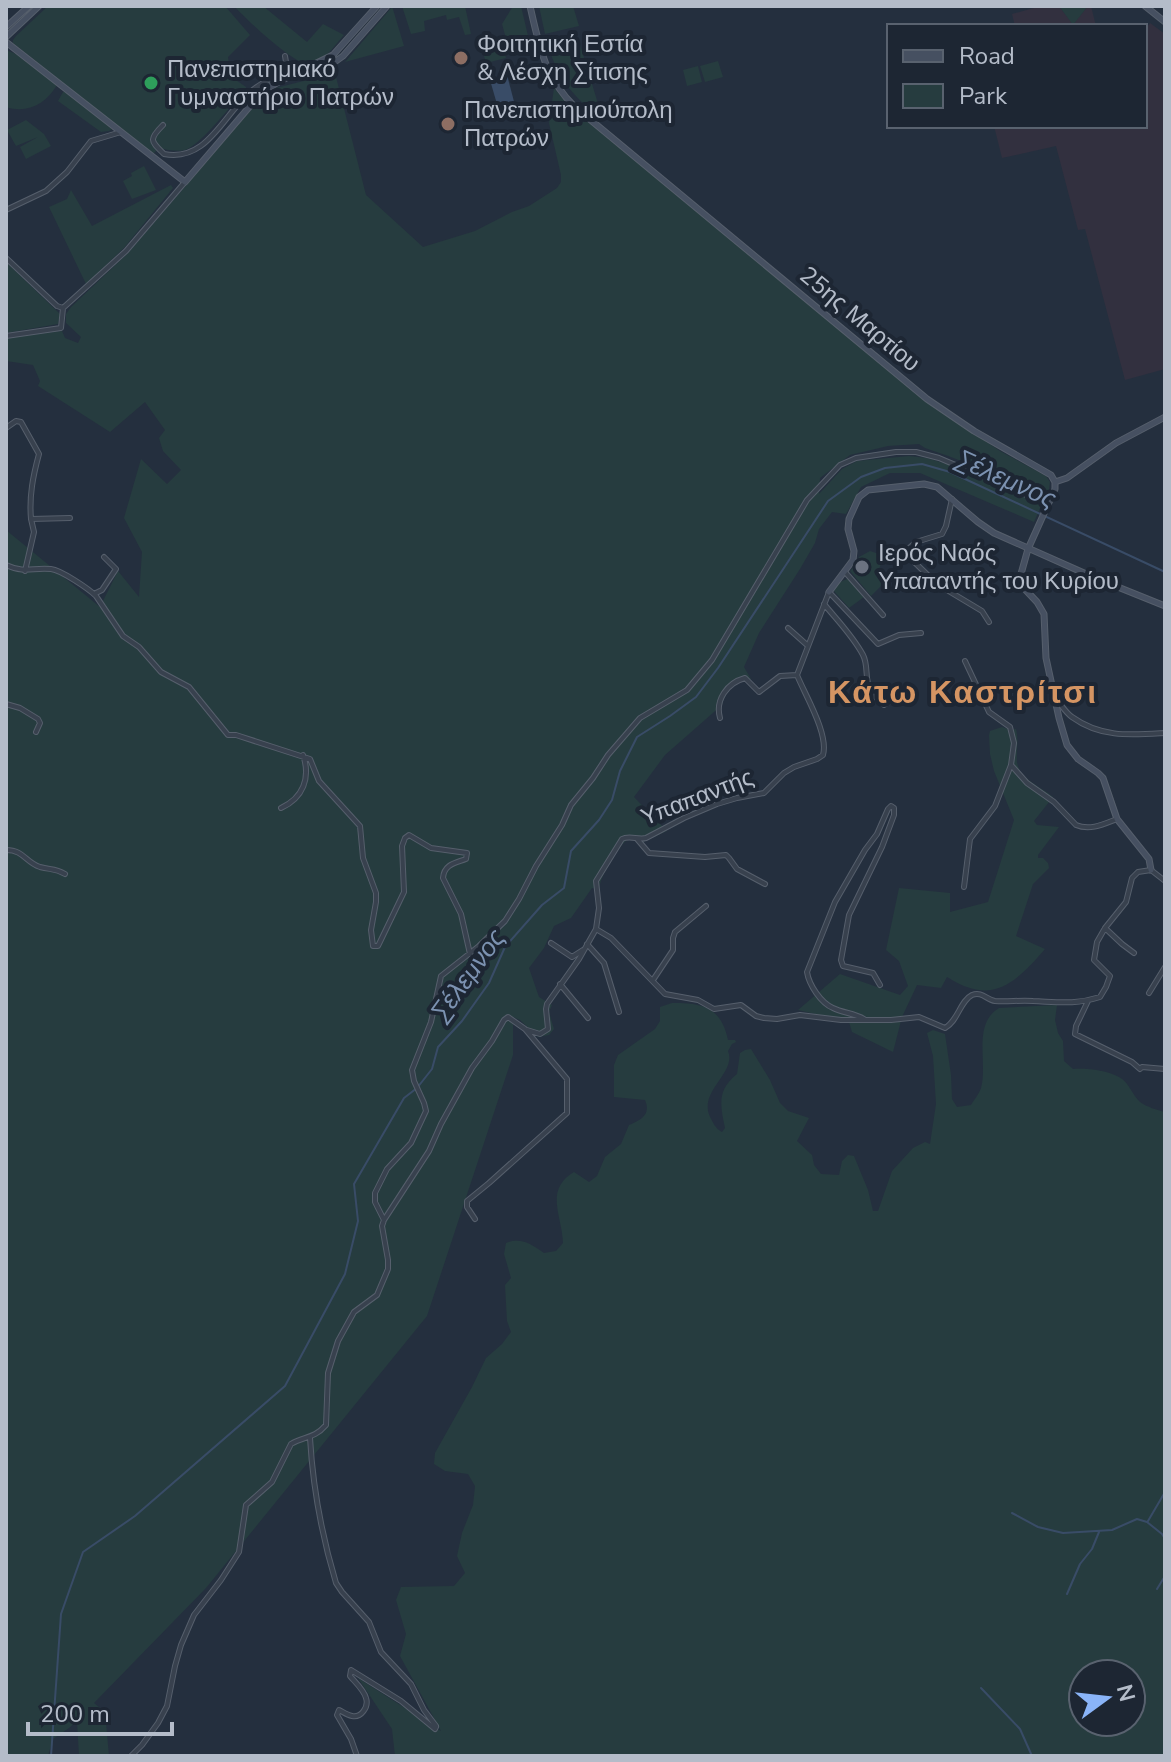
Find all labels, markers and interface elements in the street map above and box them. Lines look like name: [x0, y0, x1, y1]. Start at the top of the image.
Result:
legend: [887, 24, 1147, 128]
place label: Φοιτητική Εστία & Λέσχη Σίτισης: [477, 28, 648, 88]
text: Road: [959, 40, 1015, 72]
marker: Φοιτητική Εστία & Λέσχη Σίτισης: [452, 49, 470, 67]
place label: Πανεπιστημιακό Γυμναστήριο Πατρών: [167, 53, 394, 113]
marker: Πανεπιστημιακό Γυμναστήριο Πατρών: [142, 74, 160, 92]
text: Park: [959, 80, 1008, 112]
place label: Πανεπιστημιούπολη Πατρών: [464, 94, 673, 154]
marker: Πανεπιστημιούπολη Πατρών: [439, 115, 457, 133]
street label: 25ης Μαρτίου: [793, 259, 927, 379]
water label: Σέλεμνος: [950, 441, 1062, 517]
place label: Ιερός Ναός Υπαπαντής του Κυρίου: [878, 537, 1119, 597]
marker: Ιερός Ναός Υπαπαντής του Κυρίου: [853, 558, 871, 576]
district label: Κάτω Καστρίτσι: [828, 671, 1098, 714]
street label: Υπαπαντής: [636, 761, 758, 833]
water label: Σέλεμνος: [422, 922, 513, 1029]
north arrow: [1067, 1658, 1147, 1738]
text: N: [1109, 1681, 1142, 1705]
scale bar: [28, 1686, 172, 1736]
text: 200 m: [40, 1698, 110, 1730]

